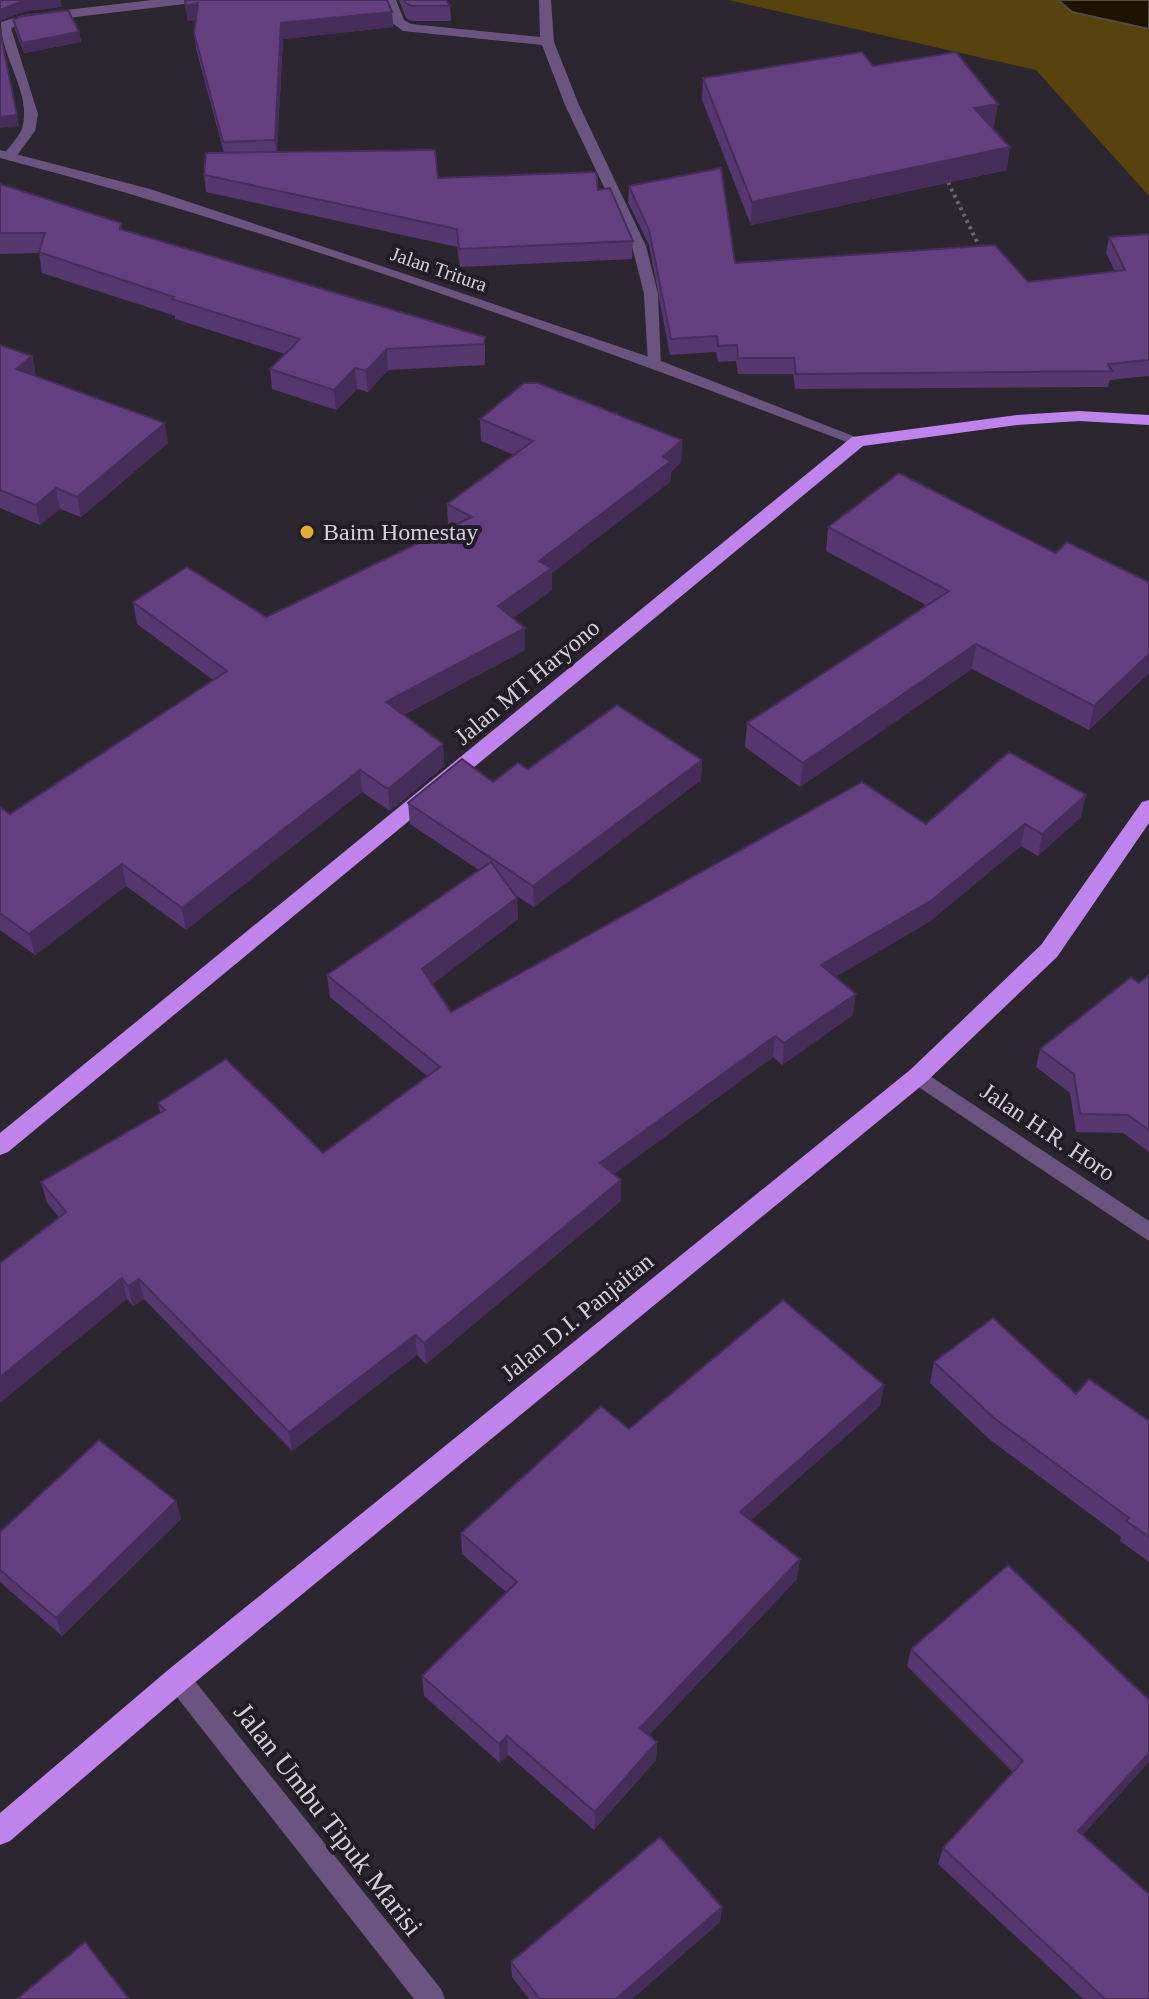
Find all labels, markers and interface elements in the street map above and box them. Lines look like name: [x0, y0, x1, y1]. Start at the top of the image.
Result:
street label: Jalan Tritura: [388, 242, 490, 296]
place label: Baim Homestay: [323, 519, 478, 545]
marker: Baim Homestay: [298, 523, 316, 541]
street label: Jalan MT Haryono: [449, 614, 605, 750]
street label: Jalan H.R. Horo: [976, 1078, 1120, 1186]
street label: Jalan D.I. Panjaitan: [496, 1248, 658, 1386]
street label: Jalan Umbu Tipuk Marisi: [228, 1697, 429, 1942]

